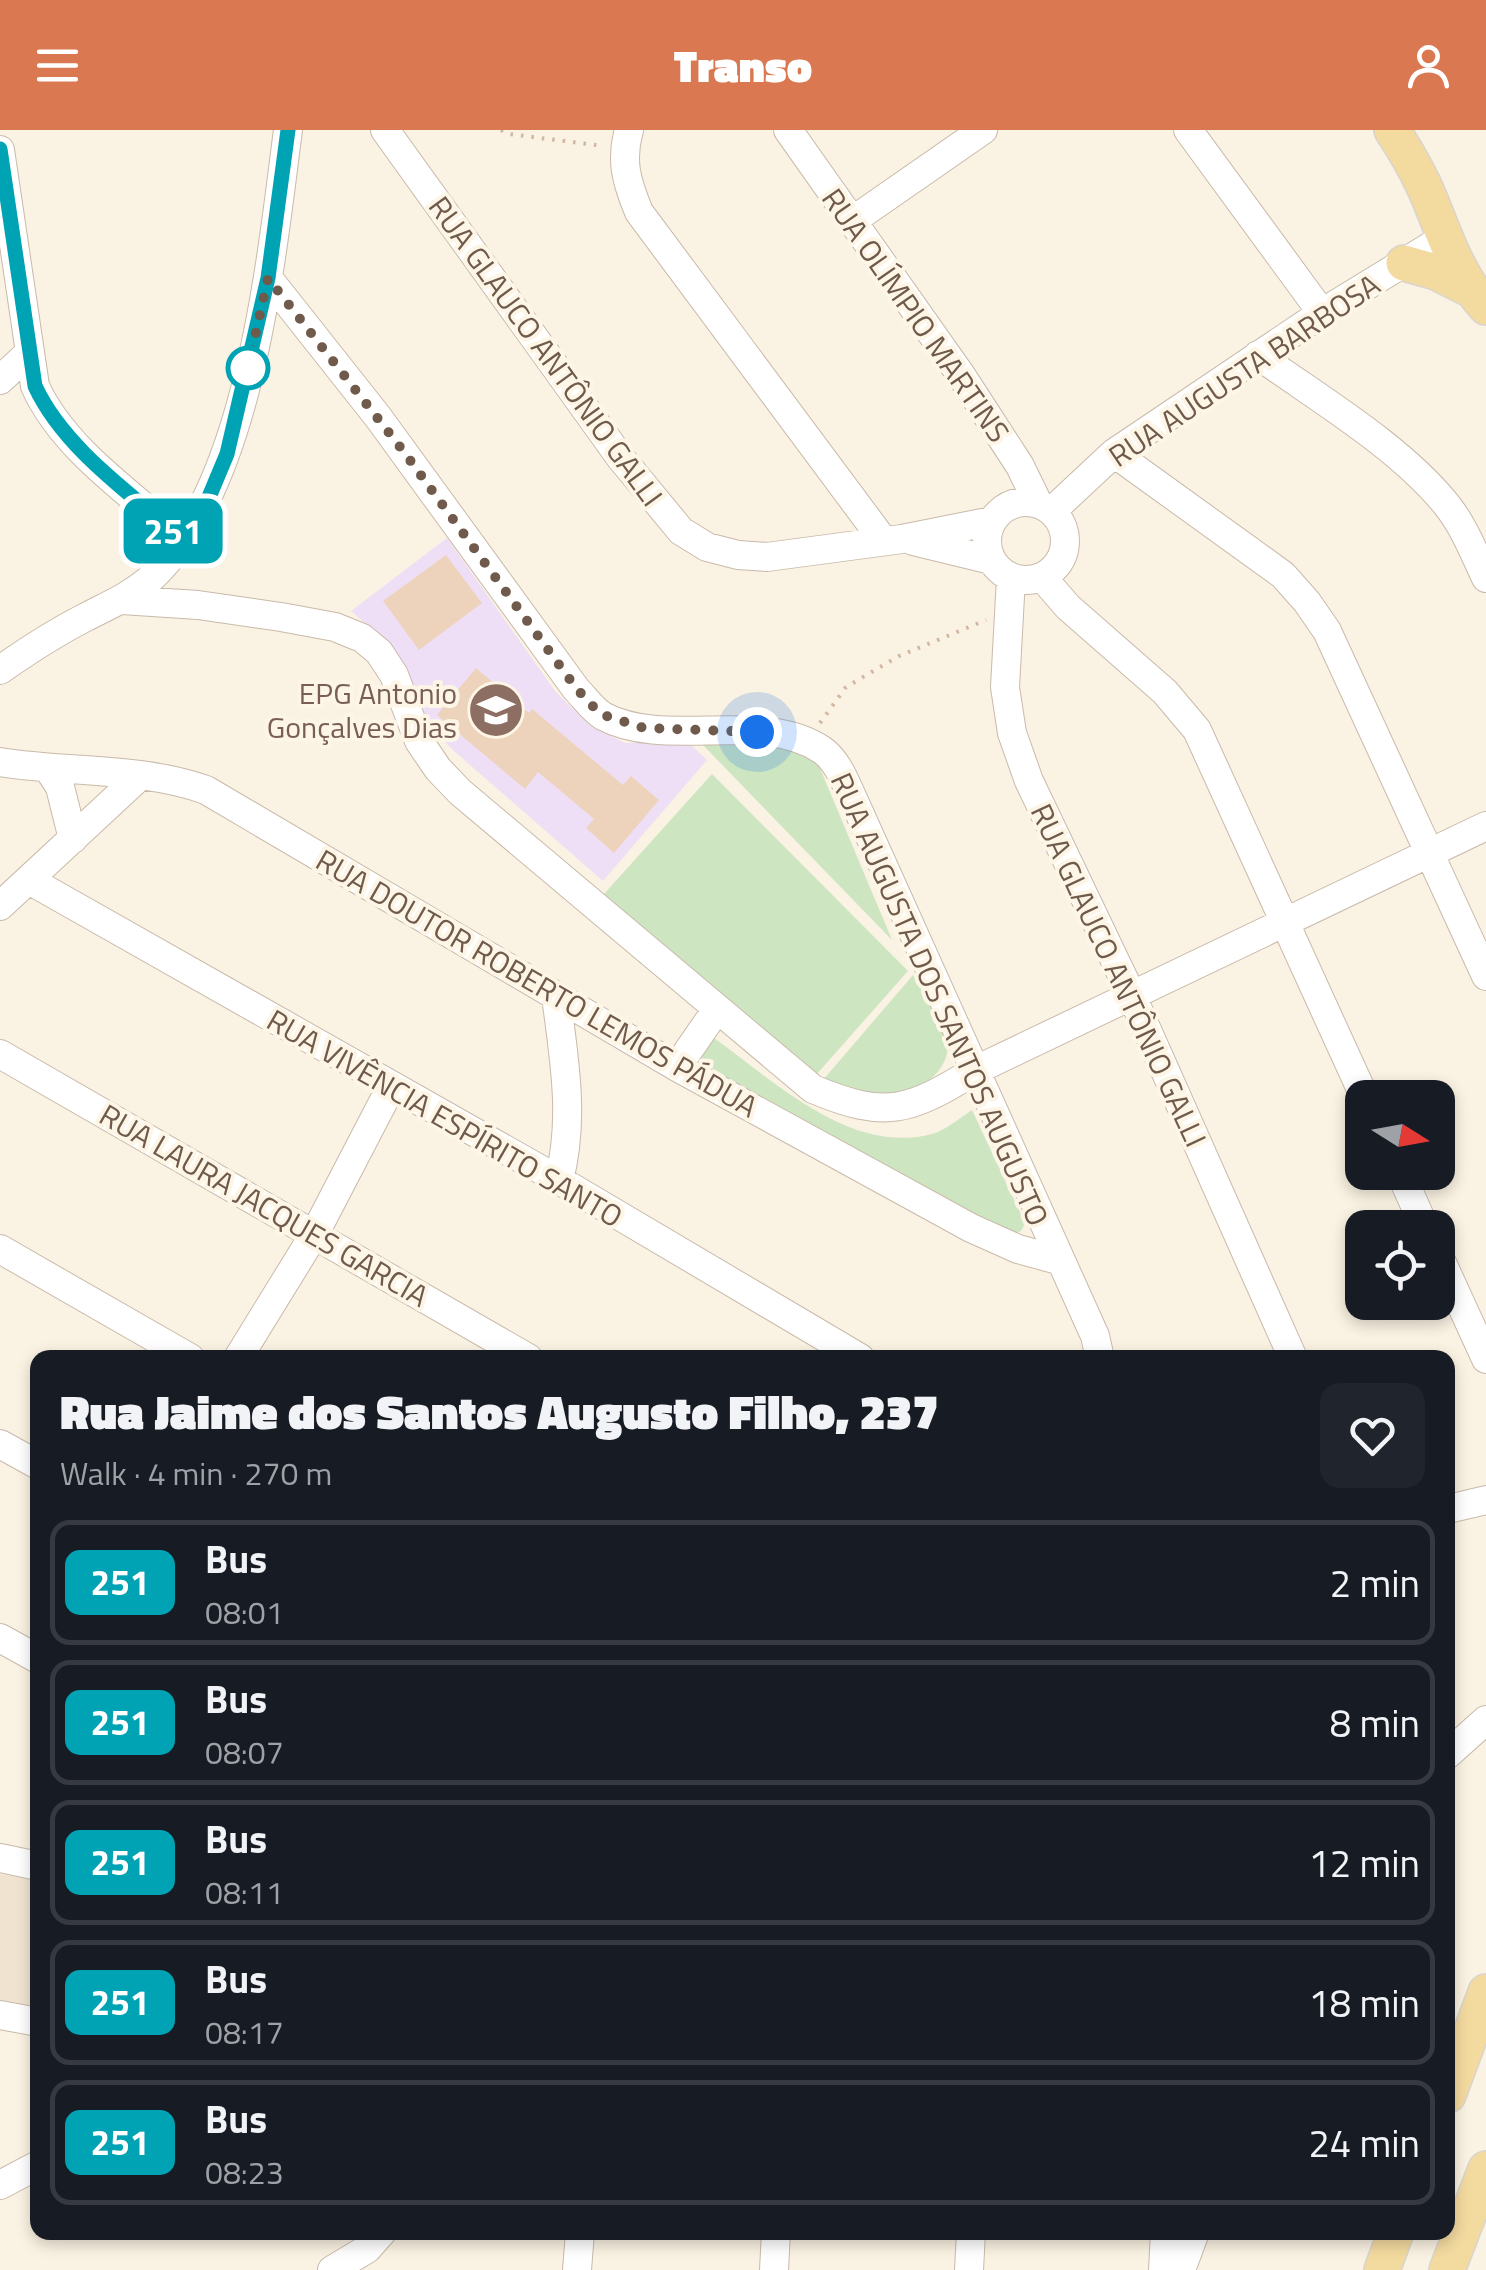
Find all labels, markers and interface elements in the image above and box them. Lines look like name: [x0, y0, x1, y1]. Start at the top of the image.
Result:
text: Transo: [674, 31, 812, 99]
icon: menu: [30, 38, 85, 93]
icon: person: [1401, 38, 1456, 93]
street label: RUA OLÍMPIO MARTINS: [811, 178, 1021, 452]
street label: RUA GLAUCO ANTÔNIO GALLI: [417, 186, 675, 516]
street label: RUA AUGUSTA BARBOSA: [1099, 262, 1389, 478]
unlabelled marker: [227, 347, 269, 389]
line badge: 251: [116, 498, 230, 564]
text: 251: [144, 504, 202, 558]
place label: EPG Antonio Gonçalves Dias: [267, 670, 457, 750]
school or university icon: EPG Antonio Gonçalves Dias: [466, 680, 526, 740]
your location: [732, 707, 782, 757]
street label: RUA AUGUSTA DOS SANTOS AUGUSTO: [819, 765, 1061, 1233]
street label: RUA GLAUCO ANTÔNIO GALLI: [1019, 796, 1219, 1154]
street label: RUA DOUTOR ROBERTO LEMOS PÁDUA: [307, 837, 767, 1129]
street label: RUA VIVÊNCIA ESPÍRITO SANTO: [259, 997, 631, 1239]
north arrow: [1345, 1080, 1455, 1190]
map controls: [1345, 1080, 1455, 1320]
street label: RUA LAURA JACQUES GARCIA: [91, 1092, 437, 1318]
button: locate: [1345, 1210, 1455, 1320]
text: Rua Jaime dos Santos Augusto Filho, 237: [60, 1375, 939, 1448]
button: heart: [1320, 1383, 1425, 1488]
text: Walk · 4 min · 270 m: [60, 1449, 332, 1497]
text: Bus: [205, 1530, 267, 1588]
text: 2 min: [1330, 1554, 1420, 1612]
text: 251: [91, 1555, 149, 1609]
text: 08:01: [205, 1588, 284, 1636]
text: Bus: [205, 1670, 267, 1728]
text: 8 min: [1330, 1694, 1420, 1752]
text: 251: [91, 1695, 149, 1749]
text: 08:07: [205, 1728, 284, 1776]
text: Bus: [205, 1810, 267, 1868]
text: 12 min: [1309, 1834, 1420, 1892]
text: 251: [91, 1835, 149, 1889]
text: 08:11: [205, 1868, 284, 1916]
text: Bus: [205, 1950, 267, 2008]
text: 18 min: [1309, 1974, 1420, 2032]
text: 251: [91, 1975, 149, 2029]
text: 08:17: [205, 2008, 284, 2056]
text: Bus: [205, 2090, 267, 2148]
text: 24 min: [1309, 2114, 1420, 2172]
text: 251: [91, 2115, 149, 2169]
text: 08:23: [205, 2148, 284, 2196]

